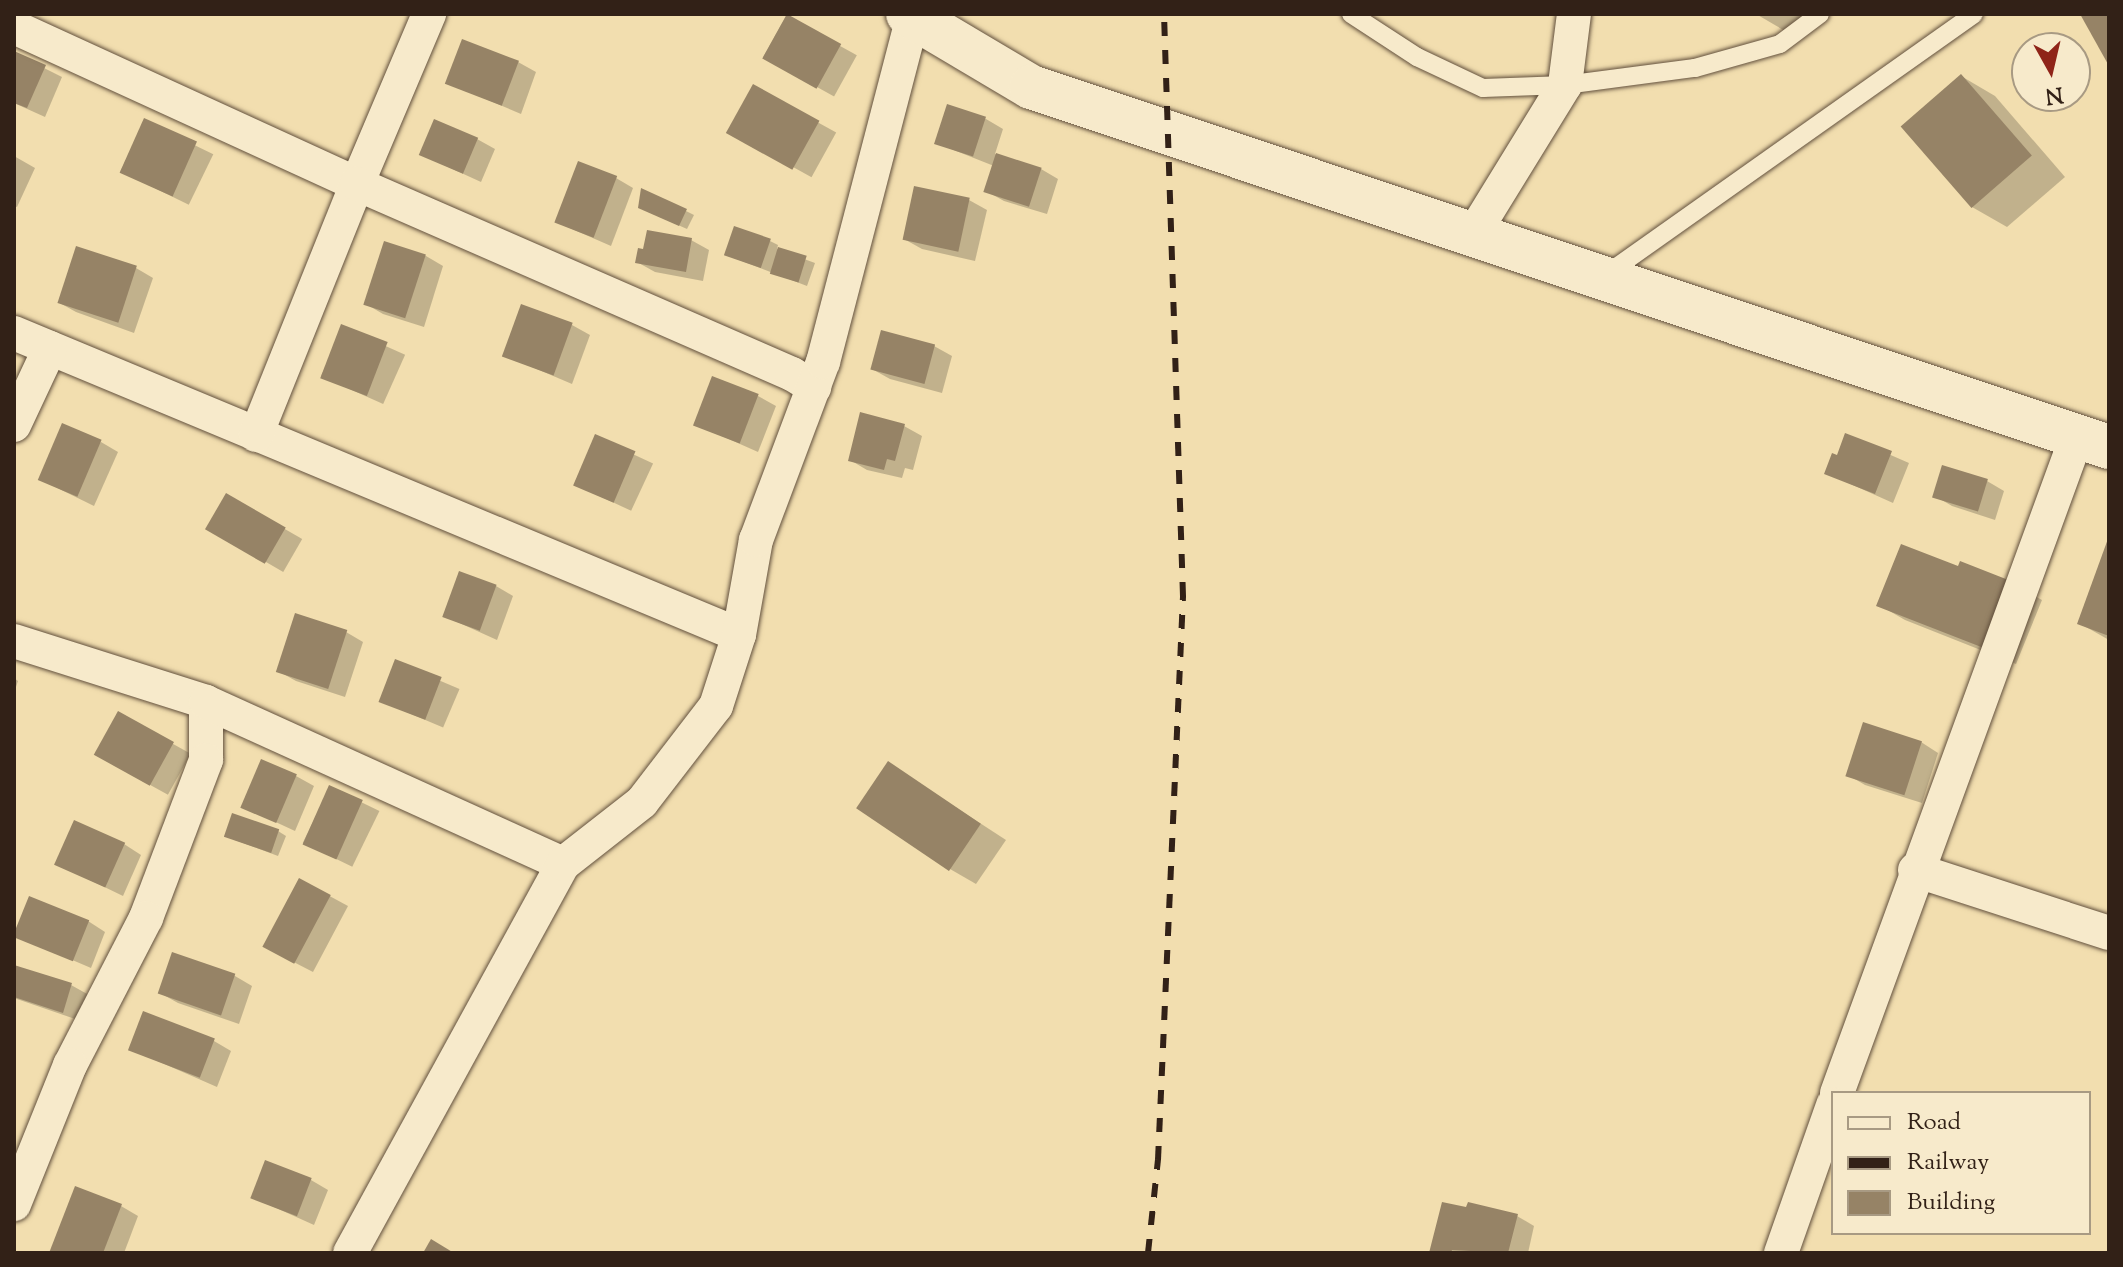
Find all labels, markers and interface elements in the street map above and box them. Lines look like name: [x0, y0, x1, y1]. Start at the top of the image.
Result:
north arrow: [2011, 32, 2091, 112]
text: N: [2043, 77, 2065, 111]
legend: [1831, 1091, 2091, 1235]
text: Road: [1907, 1106, 1961, 1140]
text: Railway: [1907, 1146, 1989, 1180]
text: Building: [1907, 1186, 1995, 1220]

